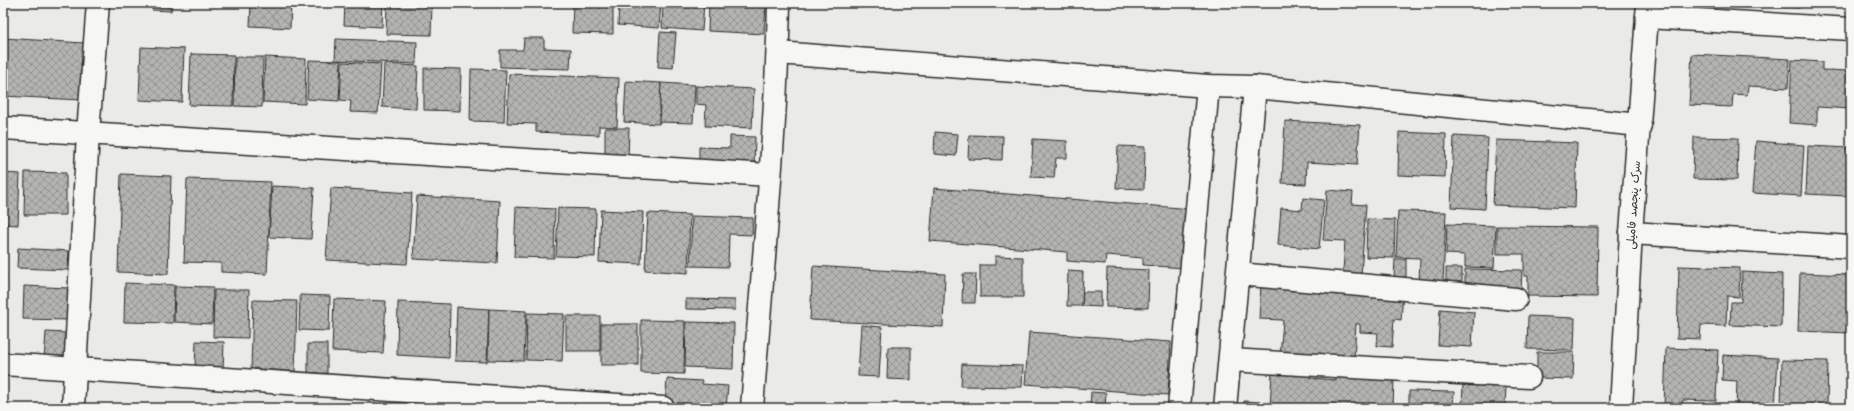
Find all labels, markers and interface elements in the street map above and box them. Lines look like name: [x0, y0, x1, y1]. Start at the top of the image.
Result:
street label: سرک پنجصد فامیلی: [1623, 160, 1644, 250]

